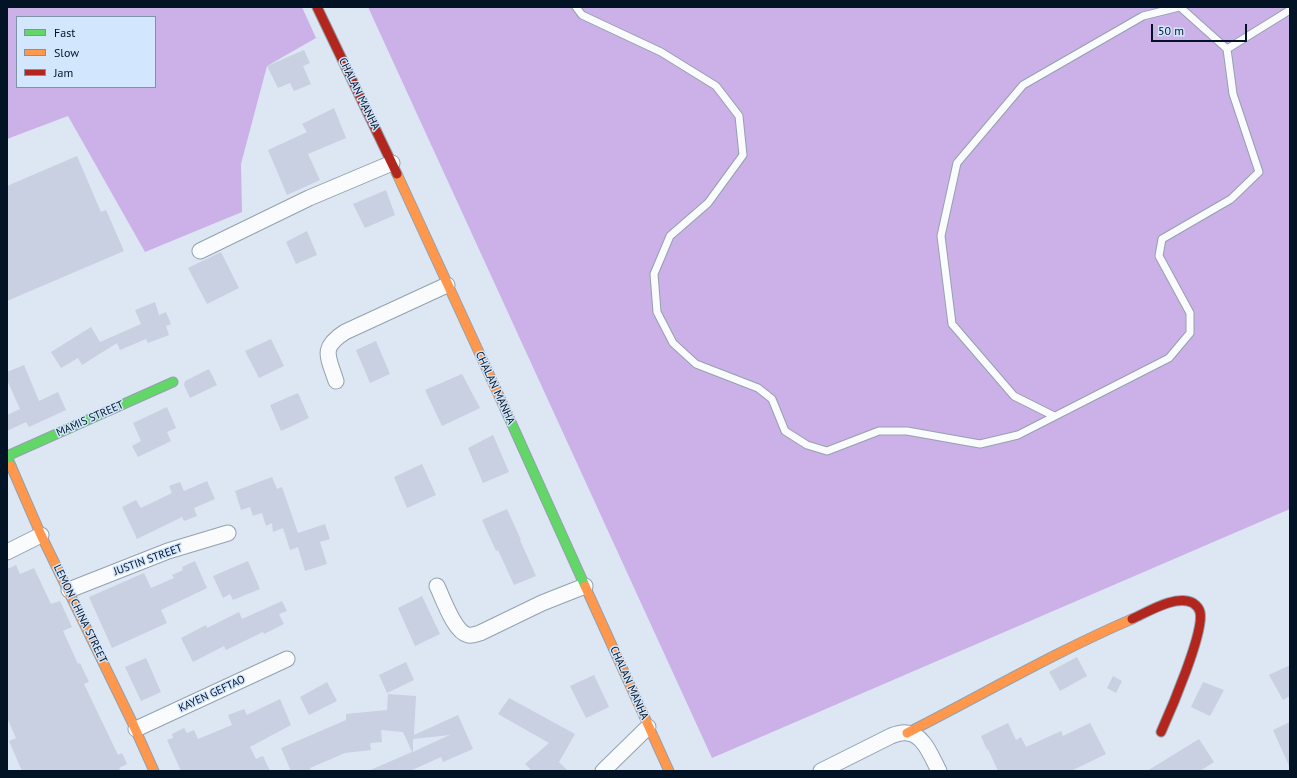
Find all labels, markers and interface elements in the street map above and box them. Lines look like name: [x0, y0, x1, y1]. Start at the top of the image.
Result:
legend: [16, 16, 156, 88]
scale bar: [1153, 16, 1249, 42]
text: 50 m: [1158, 23, 1184, 38]
text: Fast: [54, 25, 75, 40]
text: Slow: [54, 45, 79, 60]
street label: CHALAN MANHA: [336, 56, 382, 132]
text: Jam: [54, 65, 73, 80]
street label: CHALAN MANHA: [472, 349, 518, 427]
street label: MAMIS STREET: [54, 398, 126, 440]
street label: JUSTIN STREET: [112, 541, 184, 579]
street label: LEMON CHINA STREET: [50, 562, 110, 666]
street label: CHALAN MANHA: [607, 644, 651, 722]
street label: KAYEN GEFTAO: [177, 673, 247, 715]

